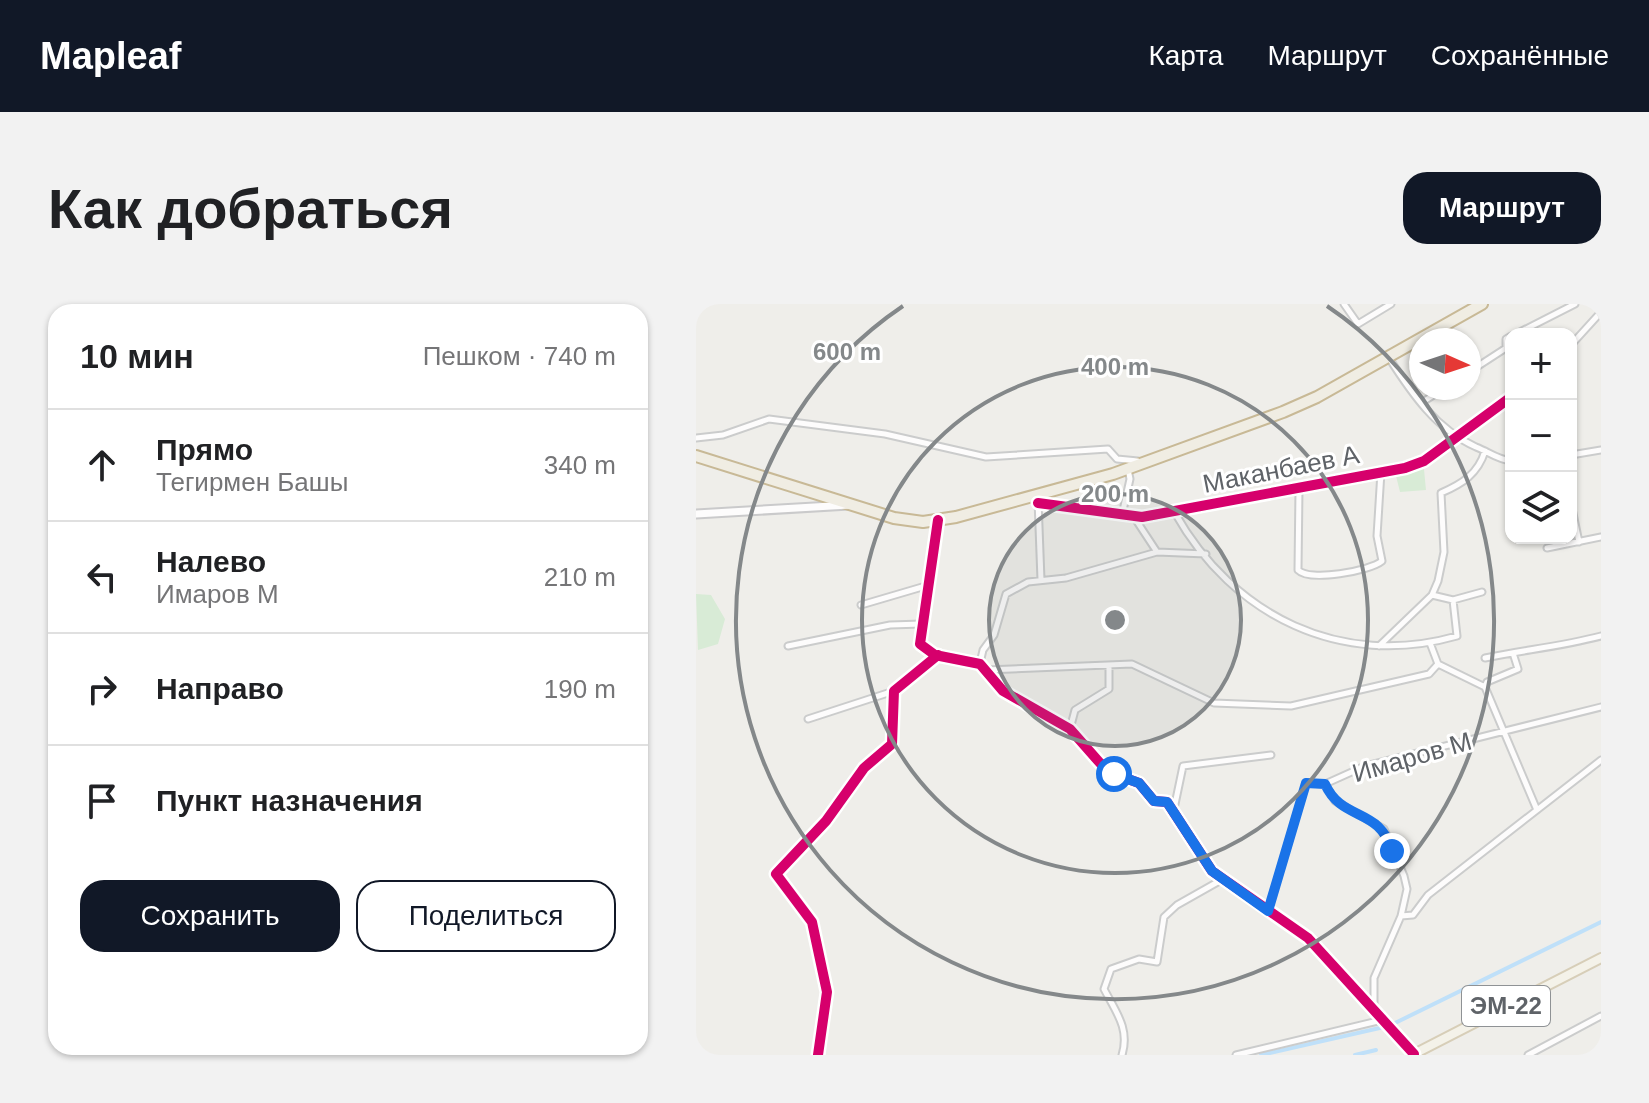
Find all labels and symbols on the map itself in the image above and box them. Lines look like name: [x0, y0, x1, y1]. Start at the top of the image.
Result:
north arrow: [1409, 328, 1481, 400]
text: 600 m: [813, 338, 881, 365]
text: 400 m: [1081, 353, 1149, 380]
street label: Маканбаев А: [1200, 439, 1362, 499]
text: 200 m: [1081, 480, 1149, 507]
centre of rings: [1101, 606, 1129, 634]
street label: Имаров М: [1349, 726, 1475, 788]
route start: [1096, 756, 1132, 792]
route end: [1374, 833, 1410, 869]
road number: ЭМ-22: [1462, 986, 1550, 1026]

